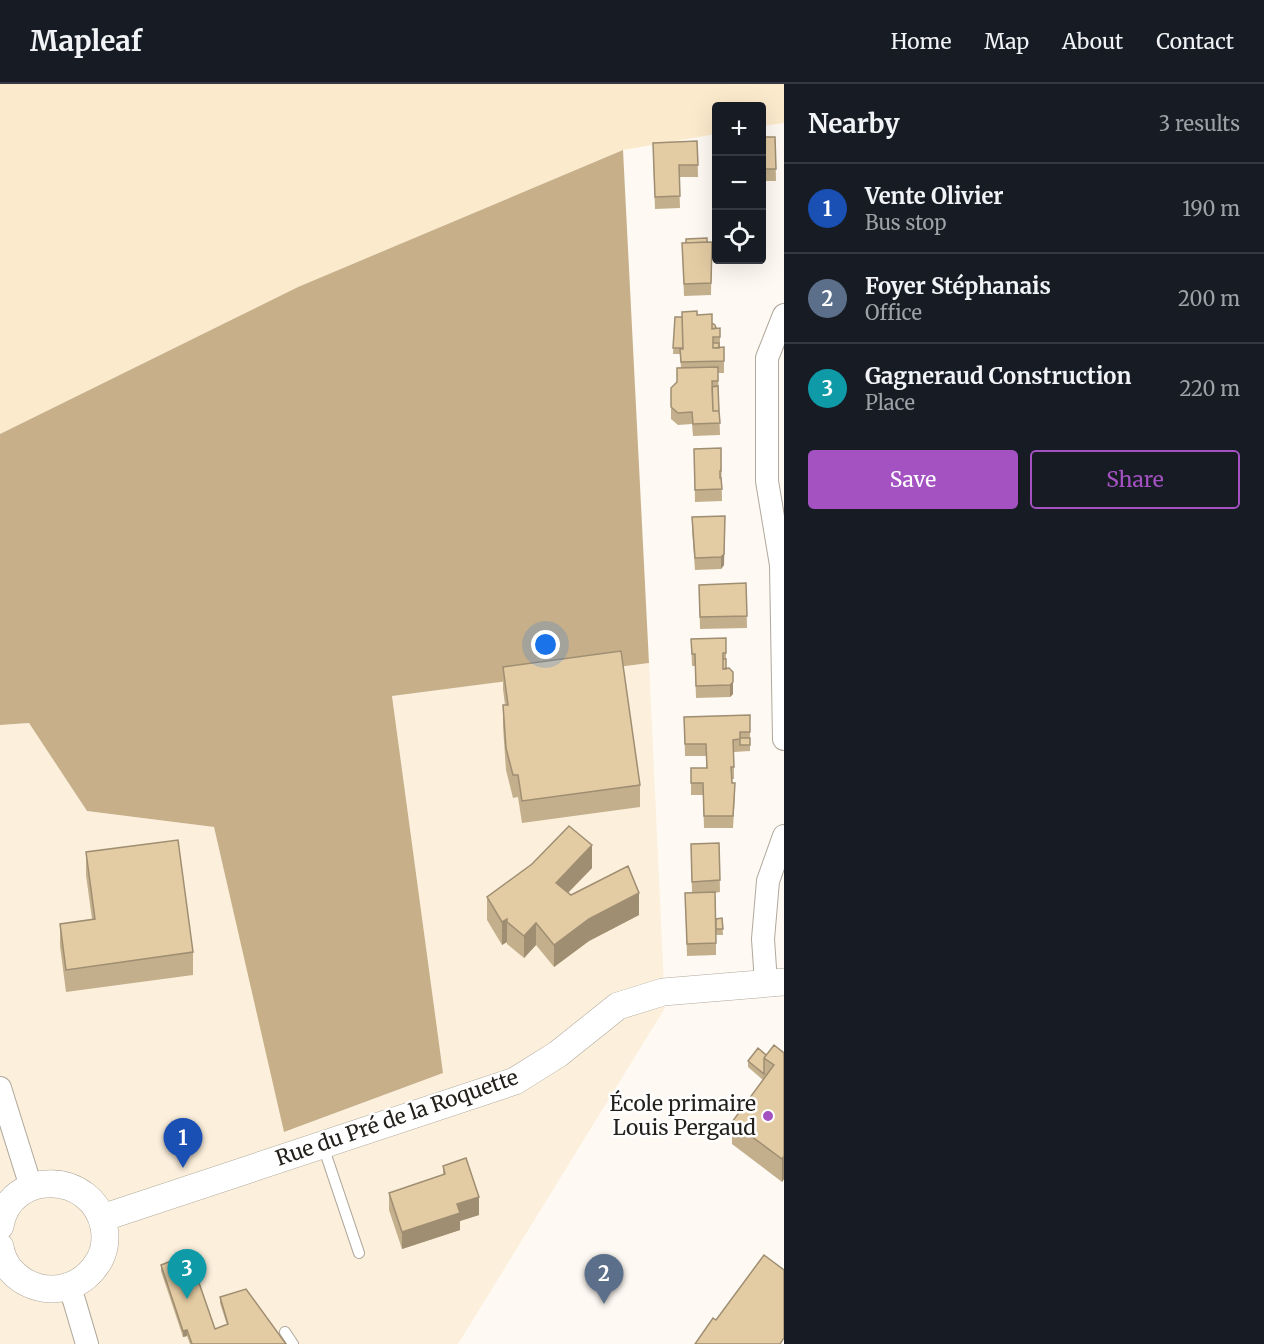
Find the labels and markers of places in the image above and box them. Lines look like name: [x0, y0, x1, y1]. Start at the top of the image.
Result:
place label: École primaire Louis Pergaud: [610, 1089, 756, 1141]
marker: École primaire Louis Pergaud: [761, 1109, 775, 1123]
pin: 1: [164, 1118, 202, 1168]
pin: 3: [168, 1250, 207, 1299]
pin: 2: [584, 1254, 624, 1304]

